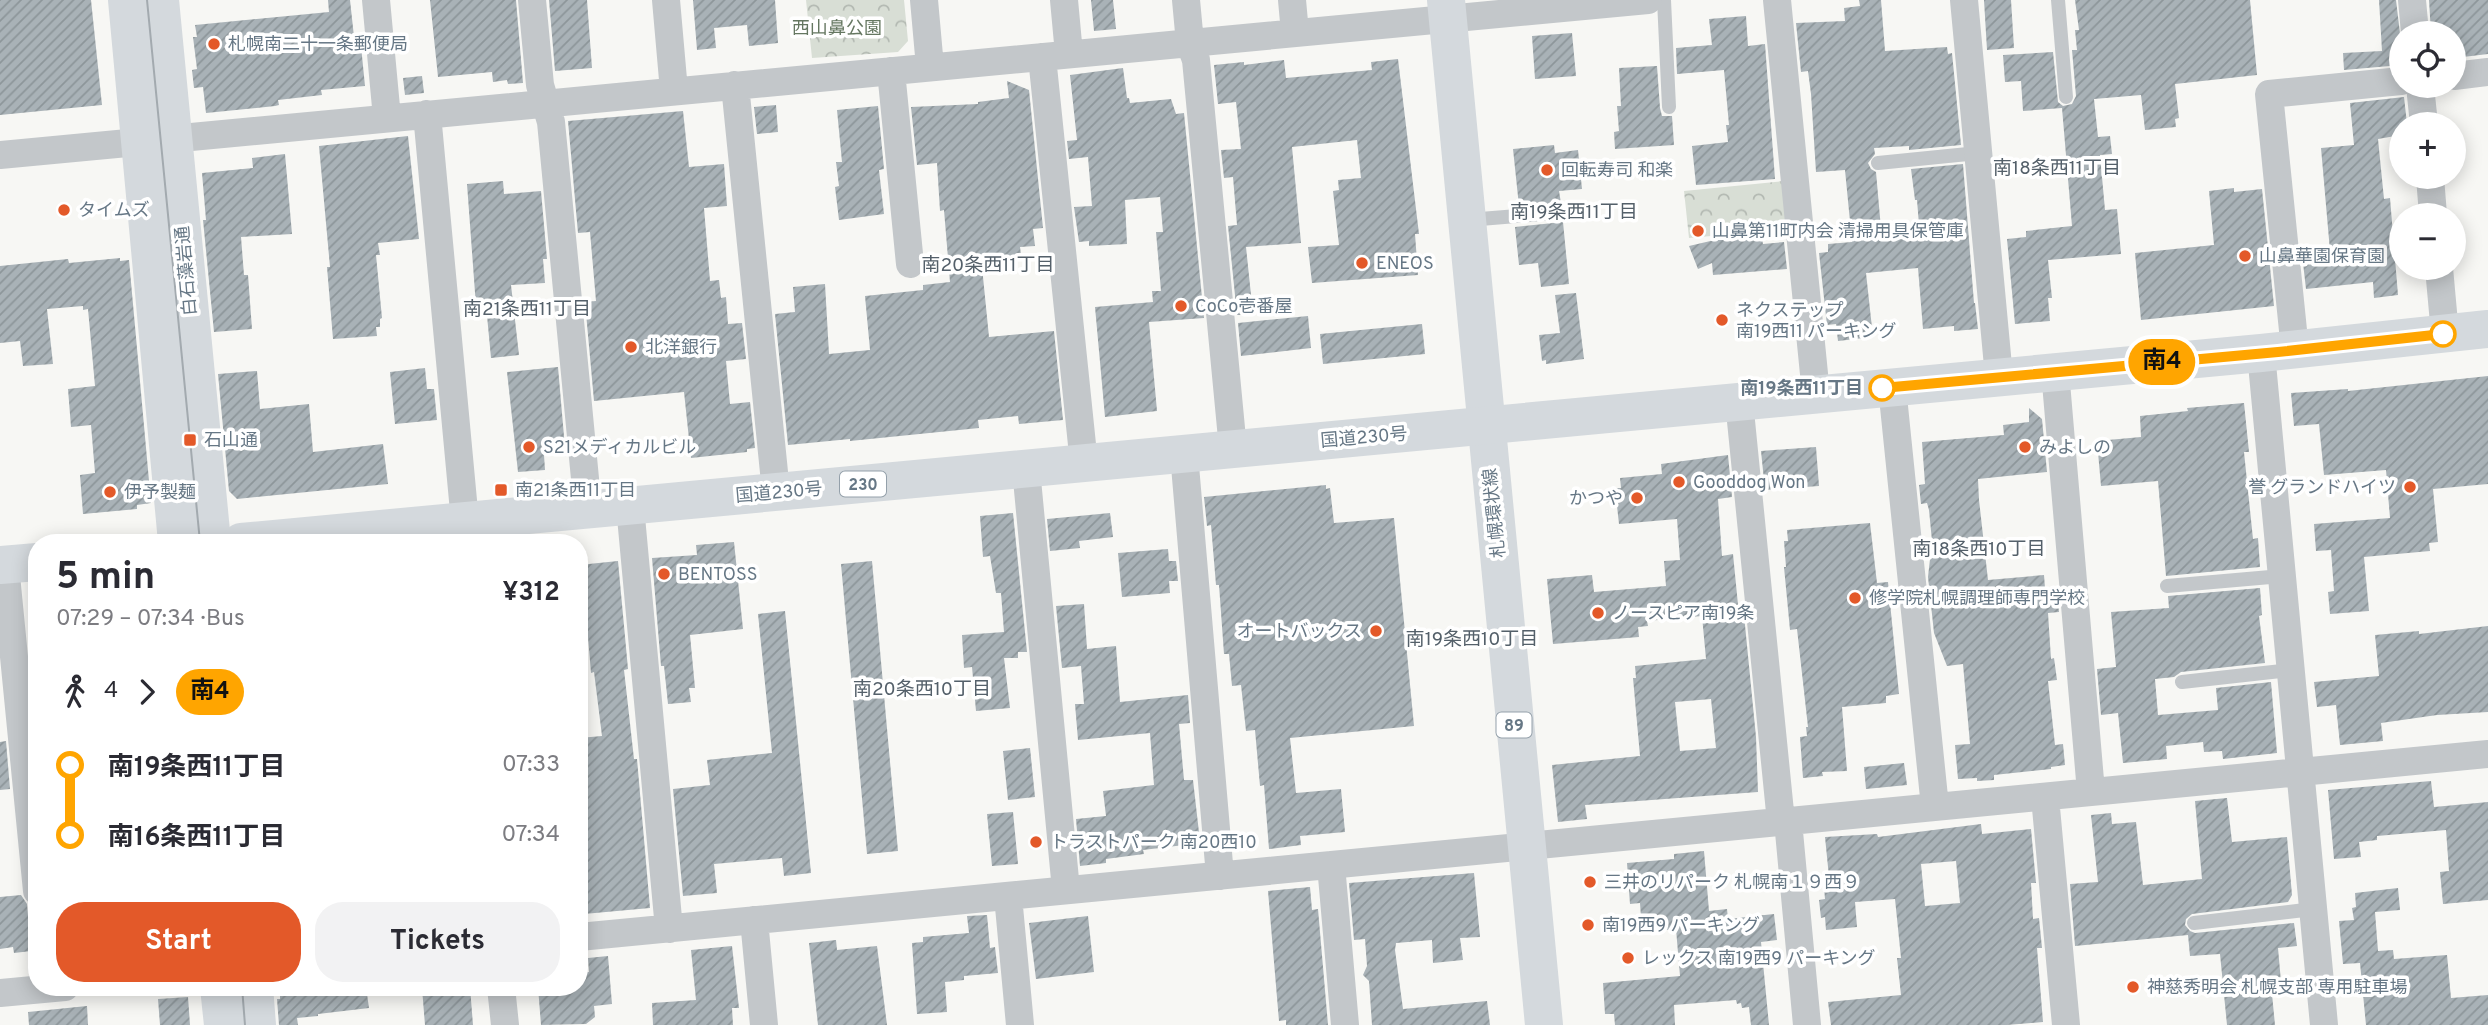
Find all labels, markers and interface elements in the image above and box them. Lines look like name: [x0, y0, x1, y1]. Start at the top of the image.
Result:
park label: 西山鼻公園: [792, 18, 882, 41]
map controls: [2389, 21, 2466, 280]
button: locate: [2389, 21, 2466, 98]
place label: 札幌南二十一条郵便局: [228, 34, 408, 57]
marker: 札幌南二十一条郵便局: [206, 36, 222, 52]
button: +: [2389, 112, 2466, 189]
district label: 南18条西11丁目: [1993, 157, 2121, 181]
place label: 回転寿司 和楽: [1561, 160, 1673, 183]
marker: 回転寿司 和楽: [1539, 162, 1555, 178]
place label: タイムズ: [78, 200, 150, 223]
district label: 南19条西11丁目: [1510, 201, 1638, 225]
marker: タイムズ: [56, 202, 72, 218]
button: −: [2389, 203, 2466, 280]
place label: 山鼻第11町内会 清掃用具保管庫: [1712, 221, 1964, 244]
marker: 山鼻第11町内会 清掃用具保管庫: [1690, 223, 1706, 239]
street label: 白石藻岩通: [172, 225, 203, 317]
place label: 山鼻華園保育園: [2259, 246, 2385, 269]
marker: 山鼻華園保育園: [2237, 248, 2253, 264]
place label: ENEOS: [1376, 253, 1434, 276]
district label: 南20条西11丁目: [921, 254, 1055, 278]
marker: ENEOS: [1354, 255, 1370, 271]
place label: CoCo壱番屋: [1195, 296, 1292, 319]
district label: 南21条西11丁目: [463, 298, 591, 322]
marker: CoCo壱番屋: [1173, 298, 1189, 314]
place label: ネクステップ 南19西11 パーキング: [1736, 300, 1897, 344]
marker: ネクステップ 南19西11 パーキング: [1714, 312, 1730, 328]
unlabelled marker: [2430, 321, 2456, 347]
place label: 北洋銀行: [645, 337, 717, 360]
marker: 北洋銀行: [623, 339, 639, 355]
line badge: 南4: [2130, 339, 2194, 385]
text: 南4: [2142, 347, 2182, 377]
marker: 南19条西11丁目: [1869, 375, 1895, 401]
place label: 南19条西11丁目: [1740, 378, 1863, 401]
street label: 国道230号: [1320, 423, 1409, 454]
place label: 石山通: [204, 430, 258, 453]
marker: 石山通: [182, 432, 198, 448]
place label: S21メディカルビル: [543, 437, 696, 460]
place label: みよしの: [2039, 437, 2111, 460]
marker: S21メディカルビル: [521, 439, 537, 455]
marker: みよしの: [2017, 439, 2033, 455]
street label: 札幌環状線: [1479, 467, 1512, 559]
road number: 230: [840, 471, 886, 496]
place label: Gooddog Won: [1693, 472, 1805, 495]
marker: Gooddog Won: [1671, 474, 1687, 490]
place label: 誉 グランドハイツ: [2248, 477, 2396, 500]
street label: 国道230号: [735, 478, 824, 509]
marker: 誉 グランドハイツ: [2402, 479, 2418, 495]
place label: 南21条西11丁目: [515, 480, 636, 503]
place label: 伊予製麺: [124, 482, 196, 505]
marker: 南21条西11丁目: [493, 482, 509, 498]
marker: 伊予製麺: [102, 484, 118, 500]
place label: かつや: [1569, 488, 1623, 511]
marker: かつや: [1629, 490, 1645, 506]
district label: 南18条西10丁目: [1913, 538, 2045, 562]
text: 5 min: [56, 554, 155, 603]
place label: BENTOSS: [678, 564, 757, 587]
marker: BENTOSS: [656, 566, 672, 582]
text: ¥312: [502, 577, 560, 610]
place label: 修学院札幌調理師専門学校: [1869, 588, 2085, 611]
marker: 修学院札幌調理師専門学校: [1847, 590, 1863, 606]
place label: ノースピア南19条: [1612, 603, 1755, 626]
text: 07:29 – 07:34 · Bus: [56, 605, 245, 634]
marker: ノースピア南19条: [1590, 605, 1606, 621]
place label: オートバックス: [1237, 621, 1362, 644]
marker: オートバックス: [1368, 623, 1384, 639]
district label: 南19条西10丁目: [1406, 628, 1538, 652]
icon: walk: [56, 673, 94, 711]
icon: forward: [128, 673, 166, 711]
text: 4: [104, 677, 118, 706]
text: 南4: [190, 677, 230, 707]
district label: 南20条西10丁目: [853, 678, 991, 702]
road number: 89: [1496, 712, 1532, 738]
text: 07:33: [502, 751, 560, 780]
text: 南19条西11丁目: [108, 752, 285, 785]
text: 07:34: [502, 821, 560, 850]
text: 南16条西11丁目: [108, 822, 285, 855]
place label: トラストパーク 南20西10: [1050, 832, 1257, 855]
marker: トラストパーク 南20西10: [1028, 834, 1044, 850]
place label: 三井のリパーク 札幌南１９西９: [1604, 872, 1860, 895]
marker: 三井のリパーク 札幌南１９西９: [1582, 874, 1598, 890]
button: Start: [56, 902, 301, 982]
button: Tickets: [315, 902, 560, 982]
place label: 南19西9 パーキング: [1602, 915, 1760, 938]
marker: 南19西9 パーキング: [1580, 917, 1596, 933]
place label: レックス 南19西9 パーキング: [1642, 948, 1876, 971]
marker: レックス 南19西9 パーキング: [1620, 950, 1636, 966]
place label: 神慈秀明会 札幌支部 専用駐車場: [2147, 977, 2407, 1000]
marker: 神慈秀明会 札幌支部 専用駐車場: [2125, 979, 2141, 995]

